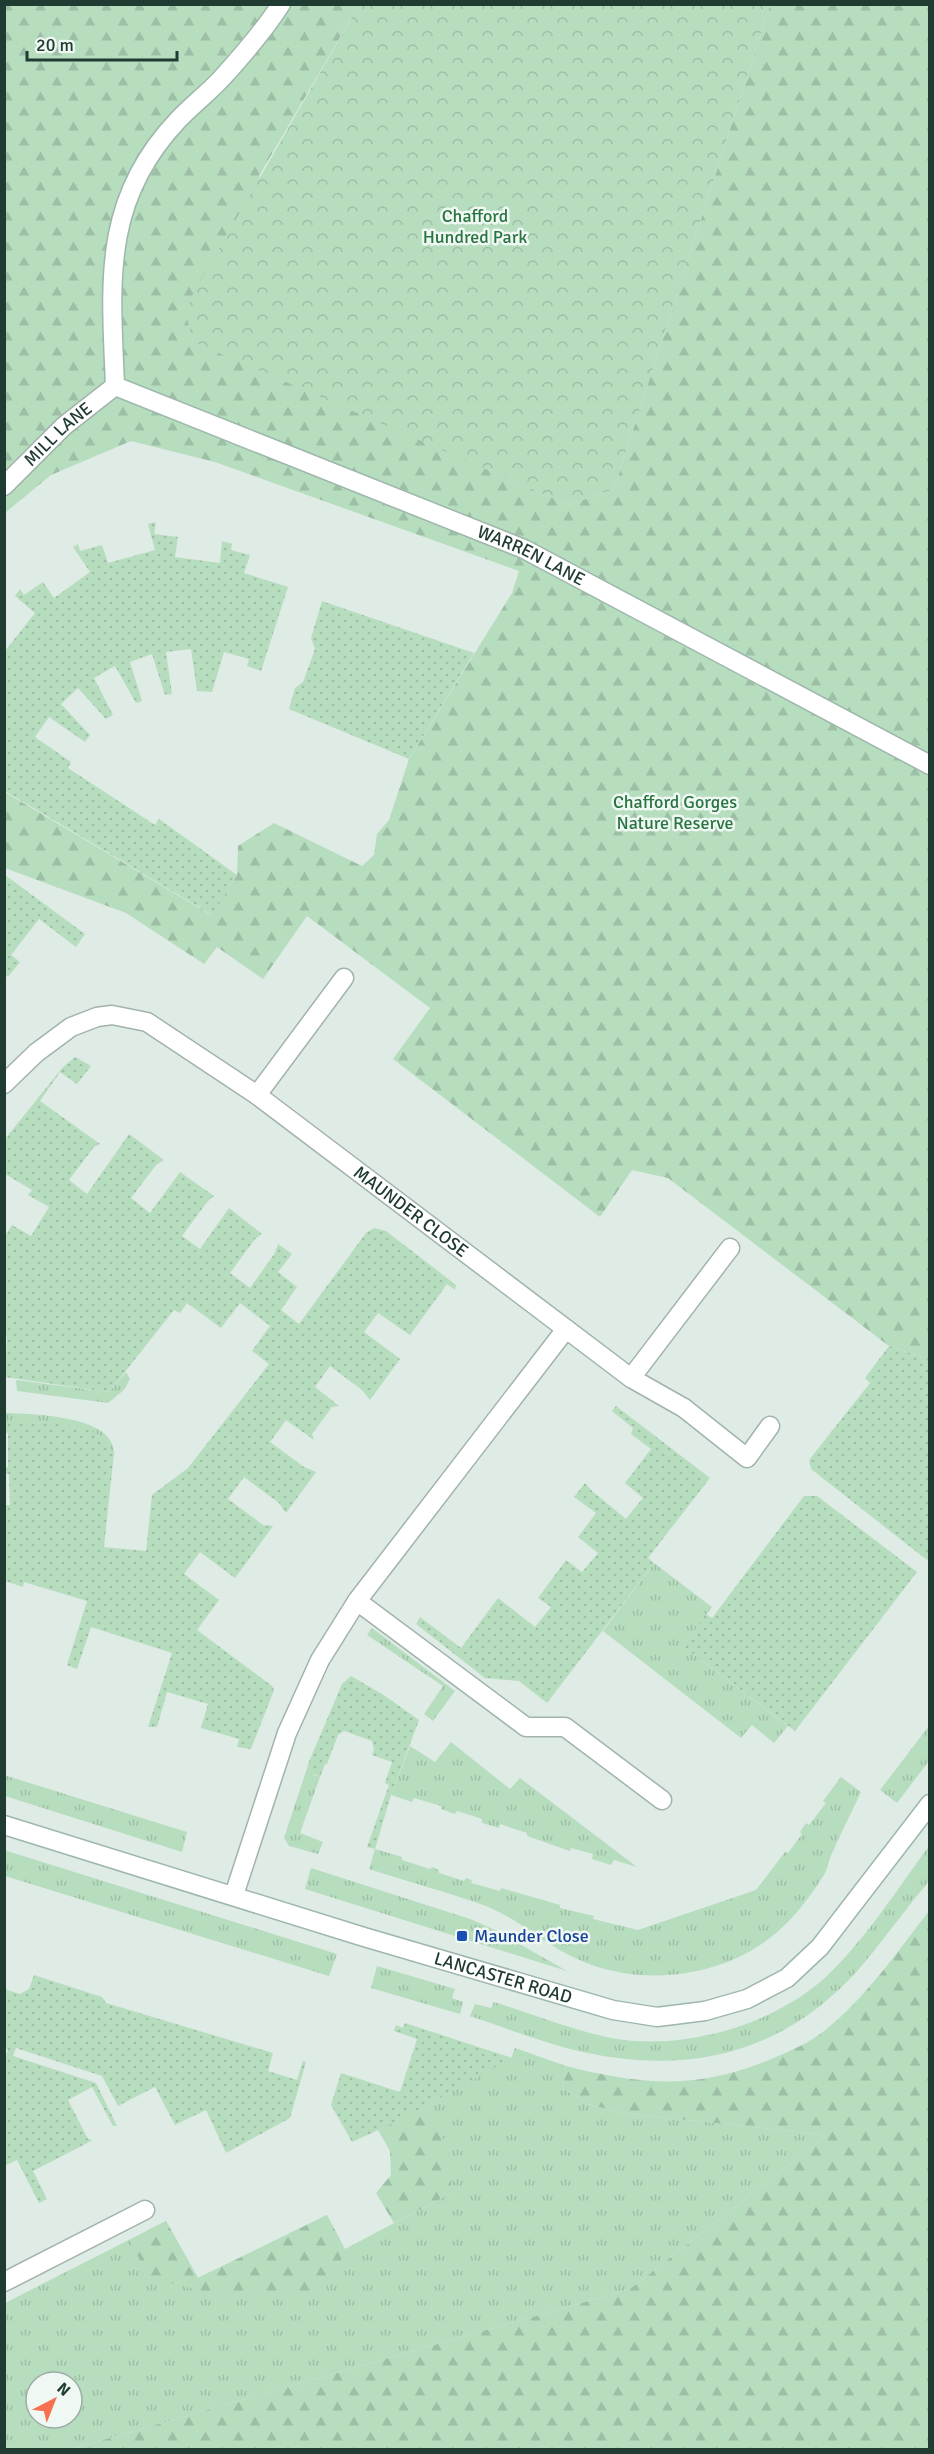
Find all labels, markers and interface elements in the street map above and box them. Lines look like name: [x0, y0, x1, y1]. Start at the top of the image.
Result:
scale bar: [27, 24, 177, 62]
text: 20 m: [36, 34, 74, 56]
park label: Chafford Hundred Park: [423, 205, 527, 248]
street label: MILL LANE: [19, 397, 96, 471]
street label: WARREN LANE: [474, 521, 589, 590]
park label: Chafford Gorges Nature Reserve: [613, 791, 737, 834]
street label: MAUNDER CLOSE: [349, 1161, 473, 1262]
place label: Maunder Close: [474, 1925, 589, 1947]
marker: Maunder Close: [455, 1929, 469, 1943]
street label: LANCASTER ROAD: [432, 1947, 575, 2008]
north arrow: [24, 2370, 84, 2430]
text: N: [53, 2378, 74, 2401]

